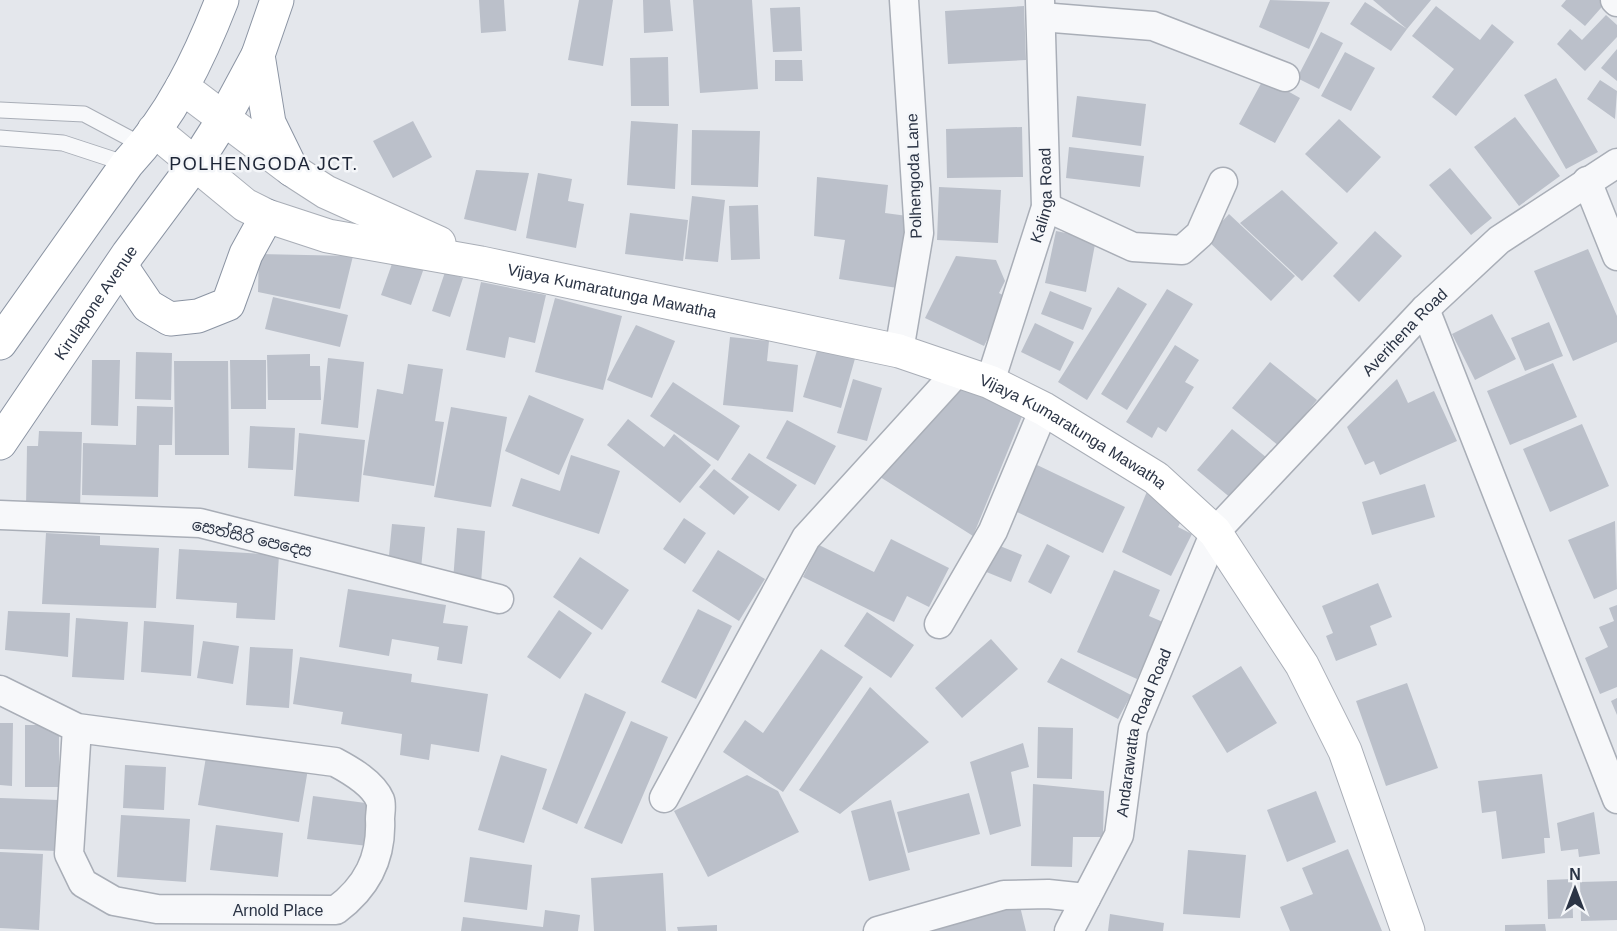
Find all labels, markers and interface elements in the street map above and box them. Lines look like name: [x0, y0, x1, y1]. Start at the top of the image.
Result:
street label: Polhengoda Lane: [903, 113, 925, 239]
street label: Kalinga Road: [1027, 147, 1055, 245]
district label: POLHENGODA JCT.: [169, 154, 359, 174]
street label: Kirulapone Avenue: [51, 242, 140, 363]
street label: Vijaya Kumaratunga Mawatha: [506, 260, 718, 321]
street label: Averihena Road: [1358, 285, 1450, 379]
street label: Vijaya Kumaratunga Mawatha: [978, 371, 1170, 492]
street label: සෙත්සිරි පෙදෙස: [190, 514, 314, 561]
street label: Andarawatta Road Road: [1113, 646, 1174, 818]
north arrow: [1545, 859, 1605, 919]
text: N: [1569, 866, 1581, 883]
street label: Arnold Place: [233, 902, 323, 919]

